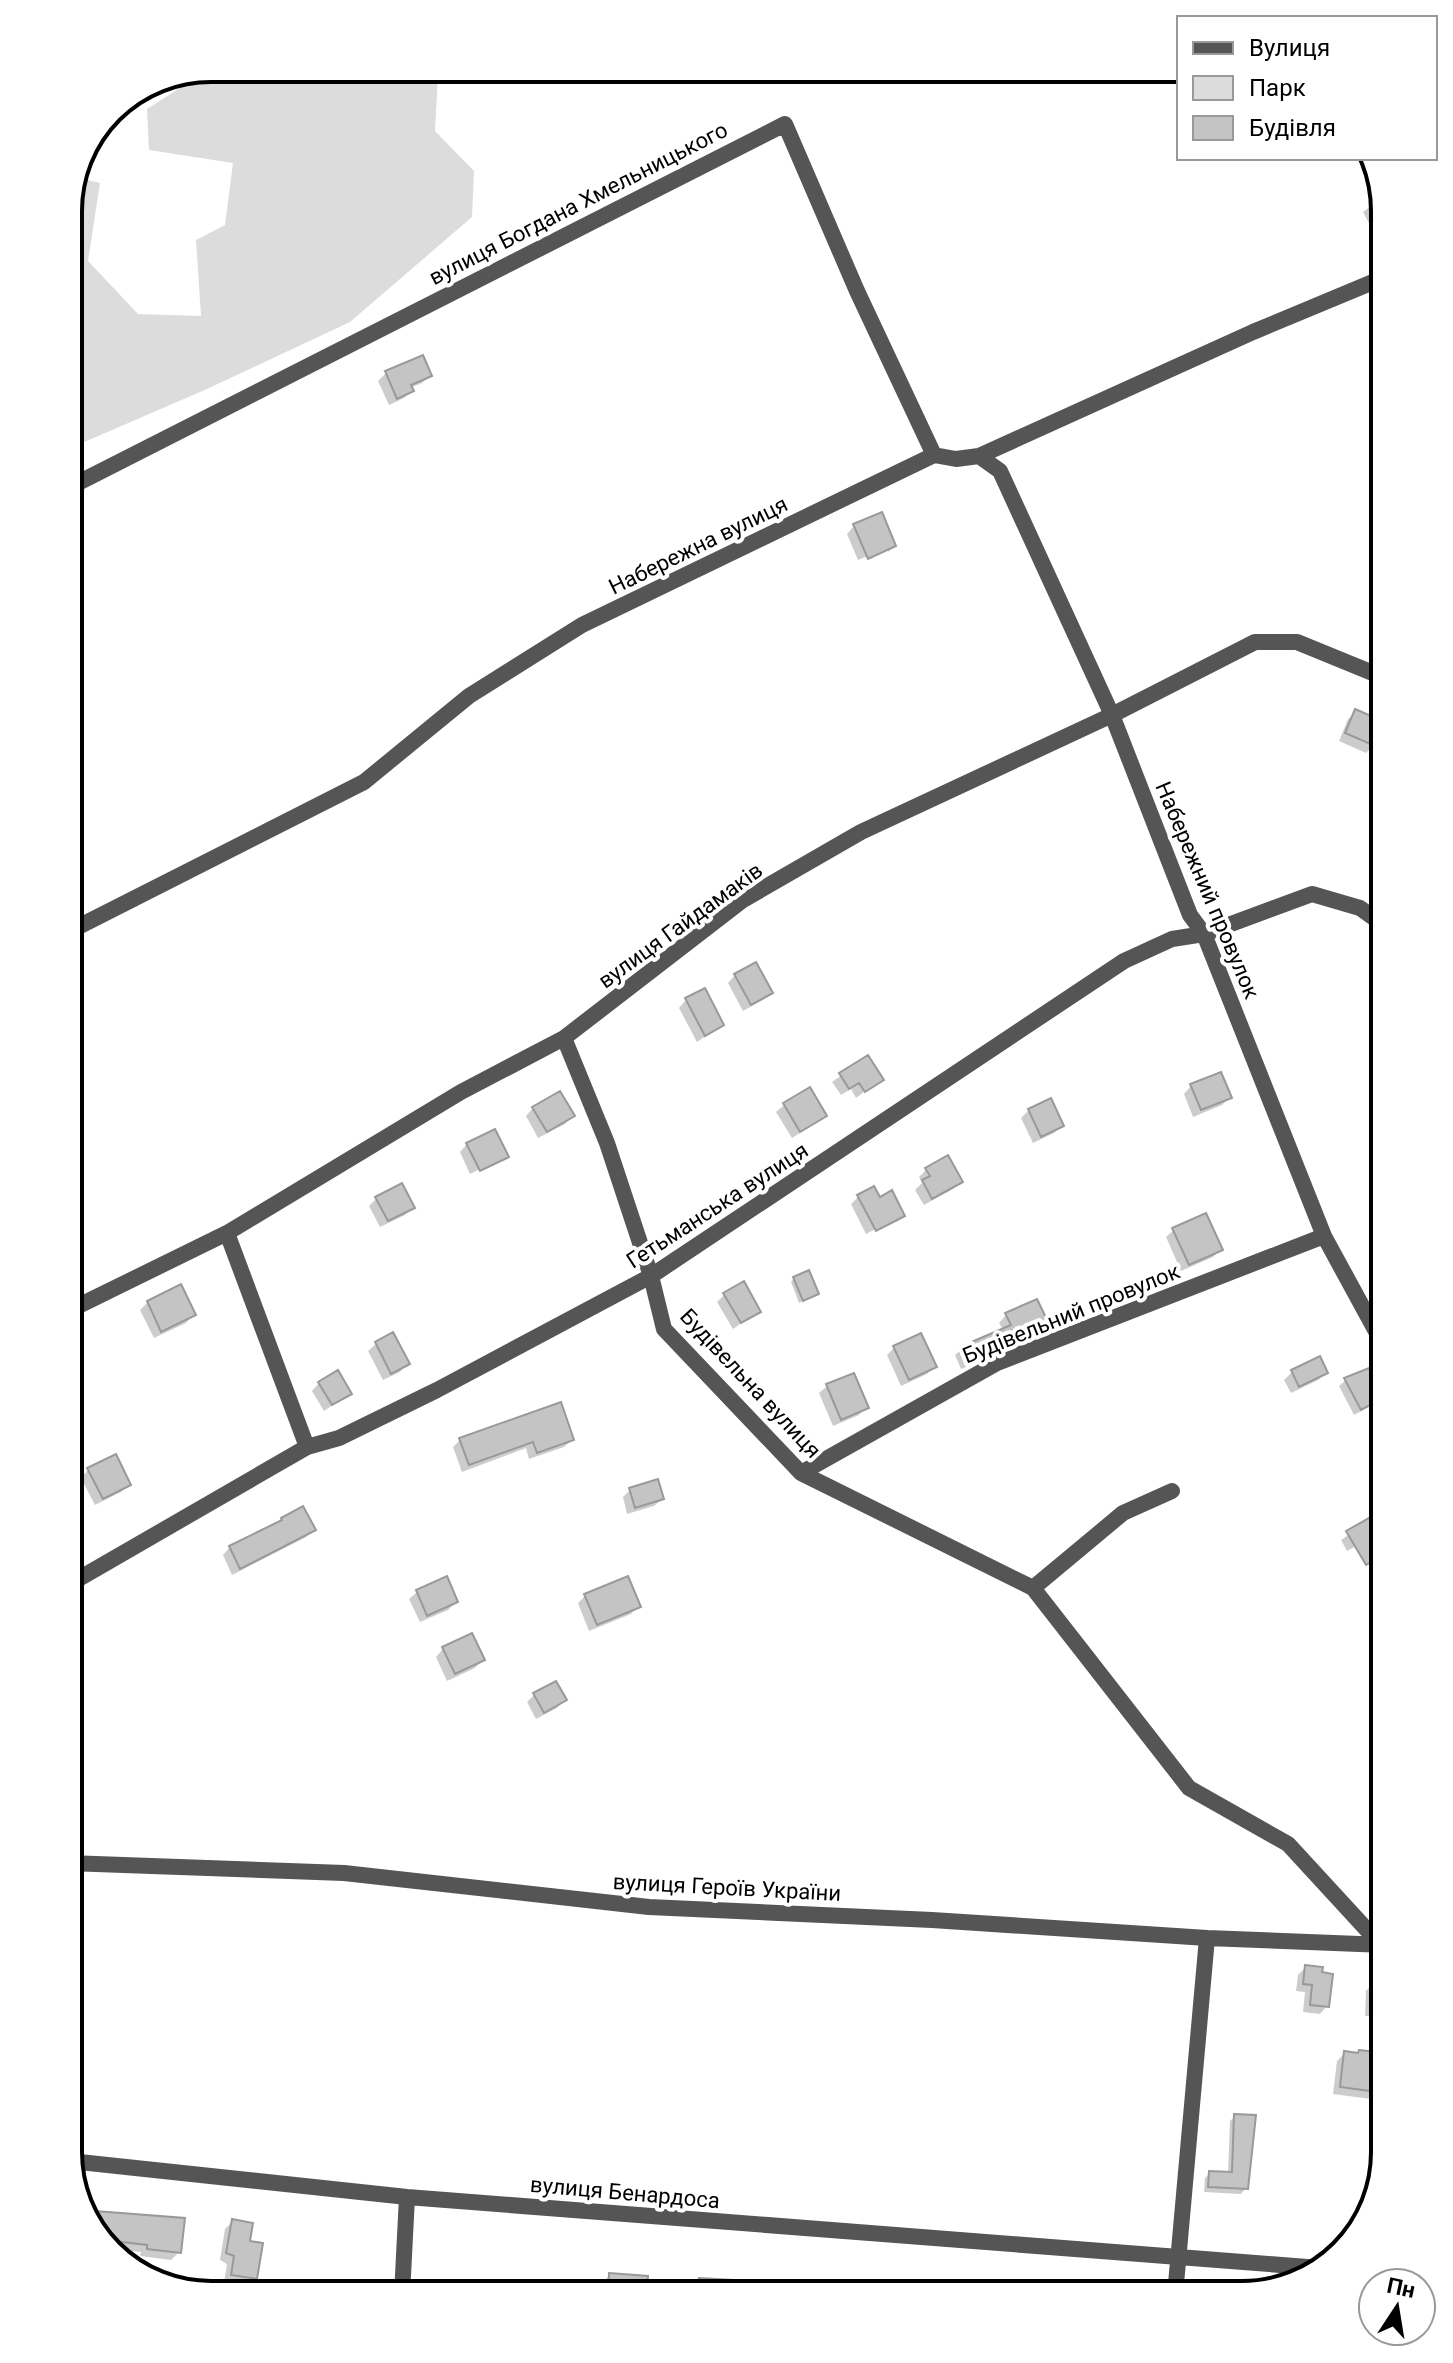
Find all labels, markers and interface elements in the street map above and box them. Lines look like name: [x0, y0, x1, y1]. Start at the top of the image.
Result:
legend: [1177, 16, 1437, 160]
text: Вулиця: [1249, 34, 1330, 62]
text: Парк: [1249, 74, 1306, 102]
text: Будівля: [1249, 114, 1336, 142]
street label: вулиця Богдана Хмельницького: [425, 117, 732, 290]
street label: Набережна вулиця: [605, 491, 792, 600]
street label: Набережний провулок: [1150, 778, 1265, 1002]
street label: вулиця Гайдамаків: [593, 858, 767, 993]
street label: Гетьманська вулиця: [622, 1137, 813, 1273]
street label: Будівельний провулок: [959, 1258, 1183, 1368]
street label: Будівельна вулиця: [675, 1304, 826, 1463]
street label: вулиця Героїв України: [612, 1869, 842, 1906]
street label: вулиця Бенардоса: [529, 2172, 721, 2213]
north arrow: [1357, 2267, 1437, 2347]
text: Пн: [1385, 2273, 1417, 2303]

